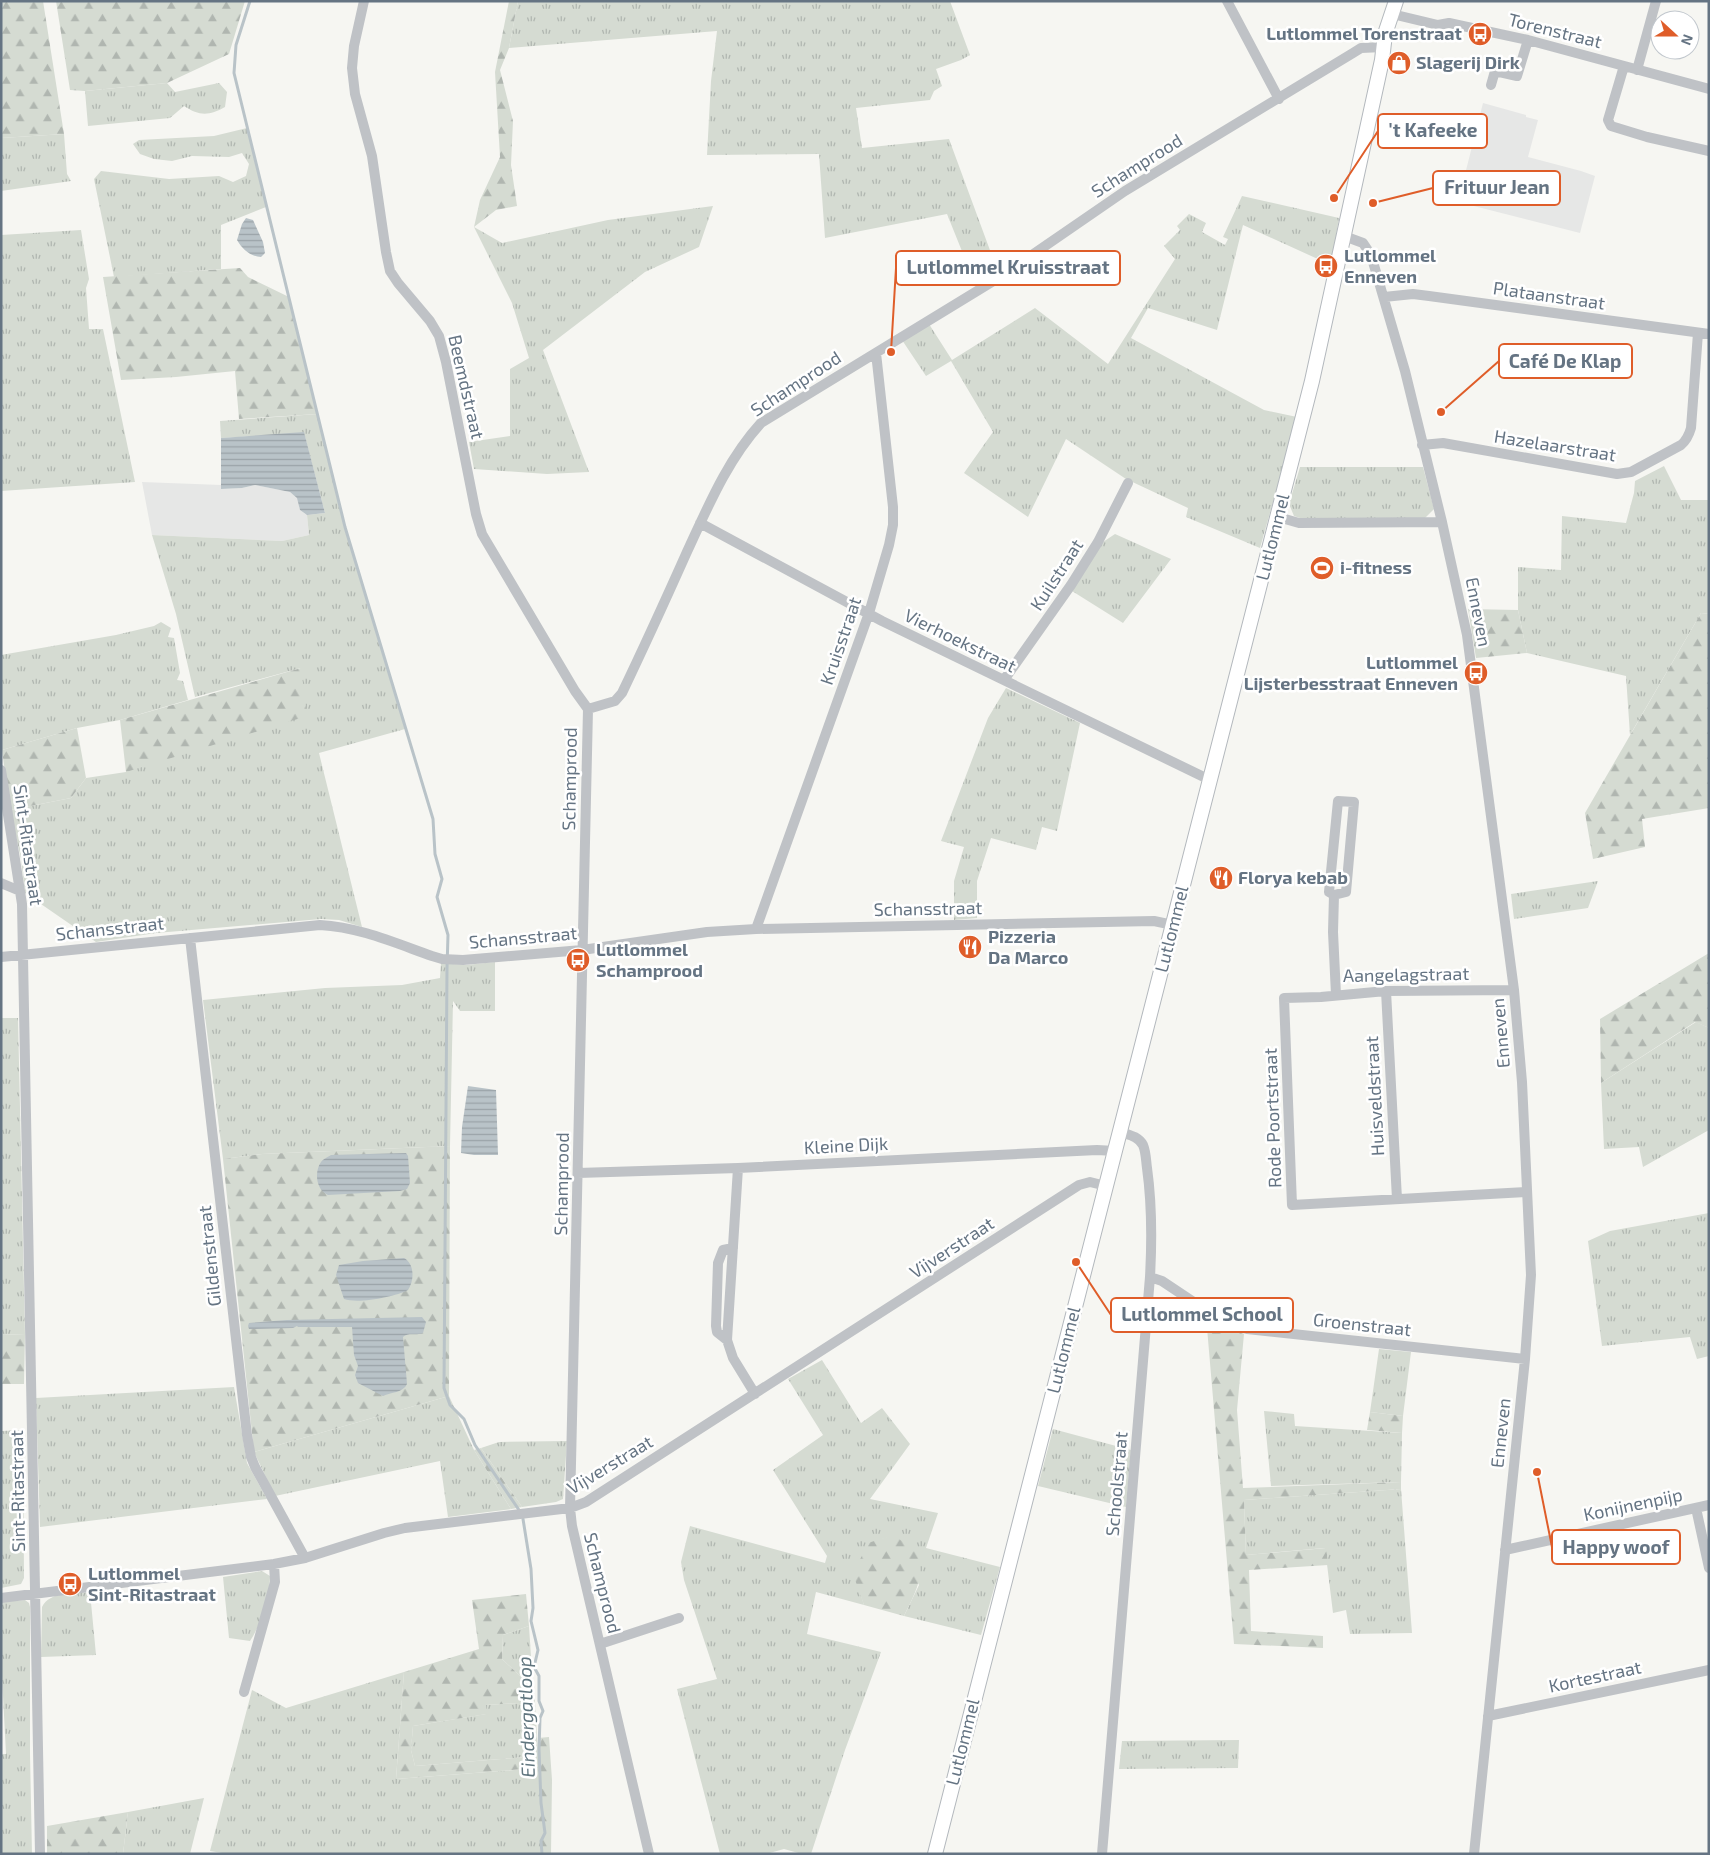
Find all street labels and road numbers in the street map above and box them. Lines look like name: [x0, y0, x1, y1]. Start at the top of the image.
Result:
street label: Torenstraat: [1506, 8, 1604, 52]
street label: Schamprood: [1087, 128, 1186, 202]
street label: Plataanstraat: [1492, 276, 1607, 314]
street label: Beemdstraat: [444, 332, 490, 441]
street label: Schamprood: [746, 346, 845, 420]
street label: Hazelaarstraat: [1493, 425, 1618, 466]
street label: Lutlommel: [1251, 491, 1294, 582]
street label: Kuilstraat: [1025, 535, 1087, 614]
street label: Enneven: [1461, 575, 1496, 648]
street label: Kruisstraat: [815, 594, 865, 688]
street label: Vierhoekstraat: [901, 604, 1020, 677]
street label: Schamprood: [557, 727, 581, 831]
street label: Sint-Ritastraat: [10, 783, 48, 907]
street label: Lutlommel: [1150, 883, 1193, 974]
street label: Schansstraat: [873, 896, 983, 920]
street label: Schansstraat: [55, 911, 165, 945]
street label: Schansstraat: [468, 921, 578, 953]
street label: Aangelagstraat: [1343, 962, 1469, 986]
street label: Enneven: [1486, 997, 1514, 1069]
street label: Huisveldstraat: [1360, 1035, 1388, 1157]
street label: Rode Poortstraat: [1259, 1047, 1285, 1188]
street label: Schamprood: [549, 1132, 573, 1236]
street label: Kleine Dijk: [803, 1132, 889, 1158]
street label: Gildenstraat: [193, 1204, 225, 1308]
street label: Vijverstraat: [905, 1212, 998, 1283]
street label: Lutlommel: [1042, 1304, 1085, 1395]
street label: Groenstraat: [1312, 1308, 1412, 1340]
street label: Enneven: [1485, 1397, 1515, 1469]
street label: Sint-Ritastraat: [5, 1430, 29, 1552]
street label: Vijverstraat: [563, 1430, 656, 1498]
street label: Schoolstraat: [1100, 1431, 1132, 1537]
street label: Konijnenpijp: [1581, 1483, 1684, 1525]
street label: Schamprood: [580, 1530, 626, 1635]
street label: Kortestraat: [1546, 1655, 1643, 1697]
street label: Lutlommel: [941, 1696, 984, 1787]

